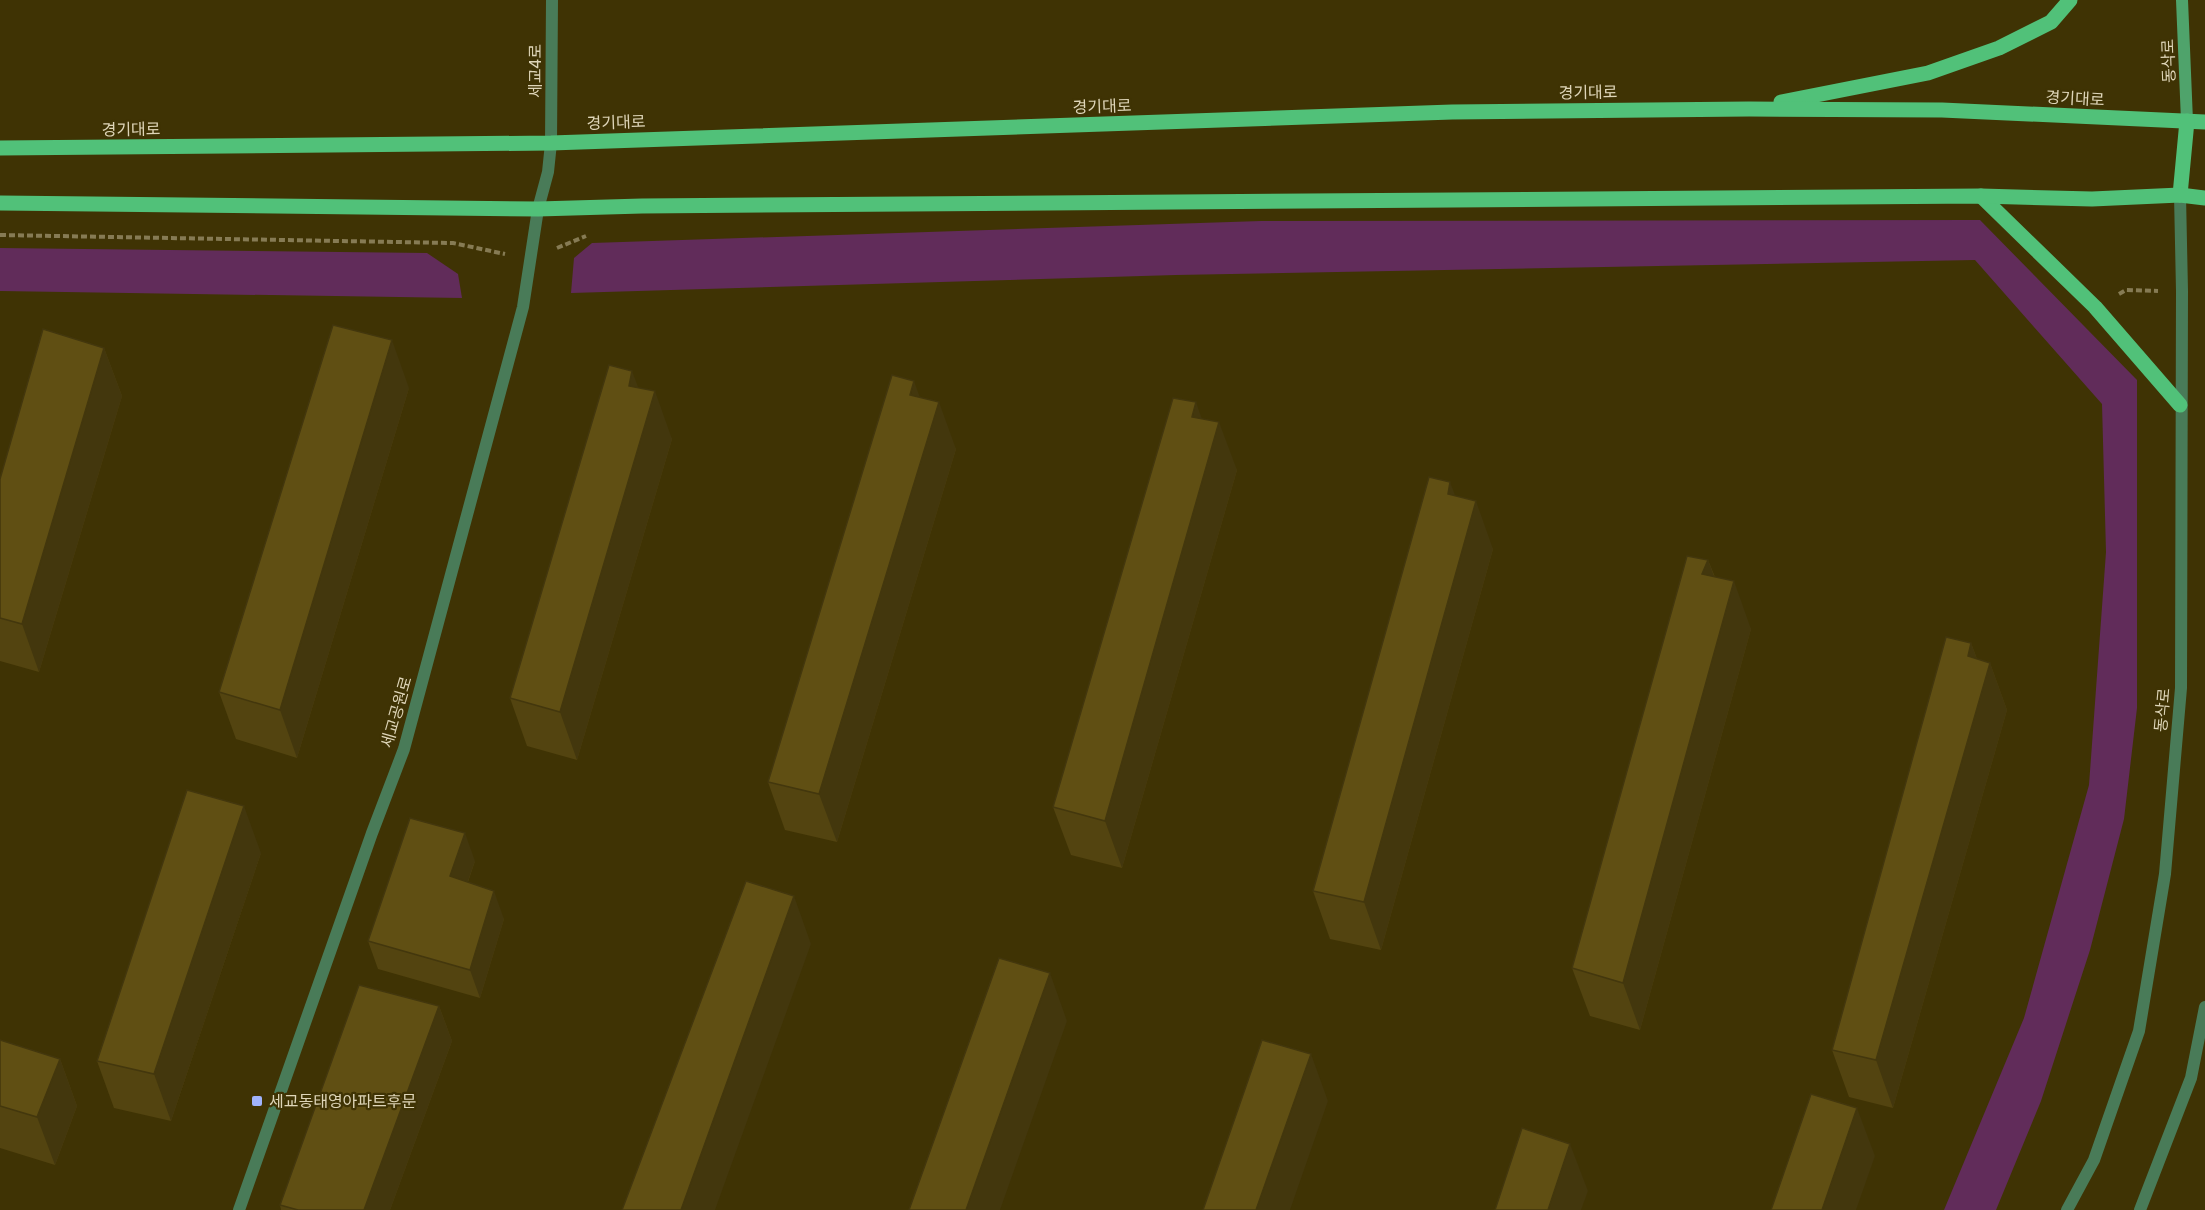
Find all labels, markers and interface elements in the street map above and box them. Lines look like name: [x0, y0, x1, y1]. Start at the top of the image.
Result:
street label: 동삭로: [2157, 38, 2179, 83]
street label: 세교4로: [525, 44, 545, 98]
street label: 경기대로: [1558, 81, 1618, 103]
street label: 경기대로: [2045, 86, 2105, 110]
street label: 경기대로: [1072, 95, 1132, 117]
street label: 경기대로: [586, 111, 646, 133]
street label: 경기대로: [101, 118, 161, 140]
street label: 세교공원로: [376, 674, 416, 750]
street label: 동삭로: [2150, 687, 2174, 733]
place label: 세교동태영아파트후문: [269, 1091, 416, 1111]
marker: 세교동태영아파트후문: [250, 1094, 264, 1108]

